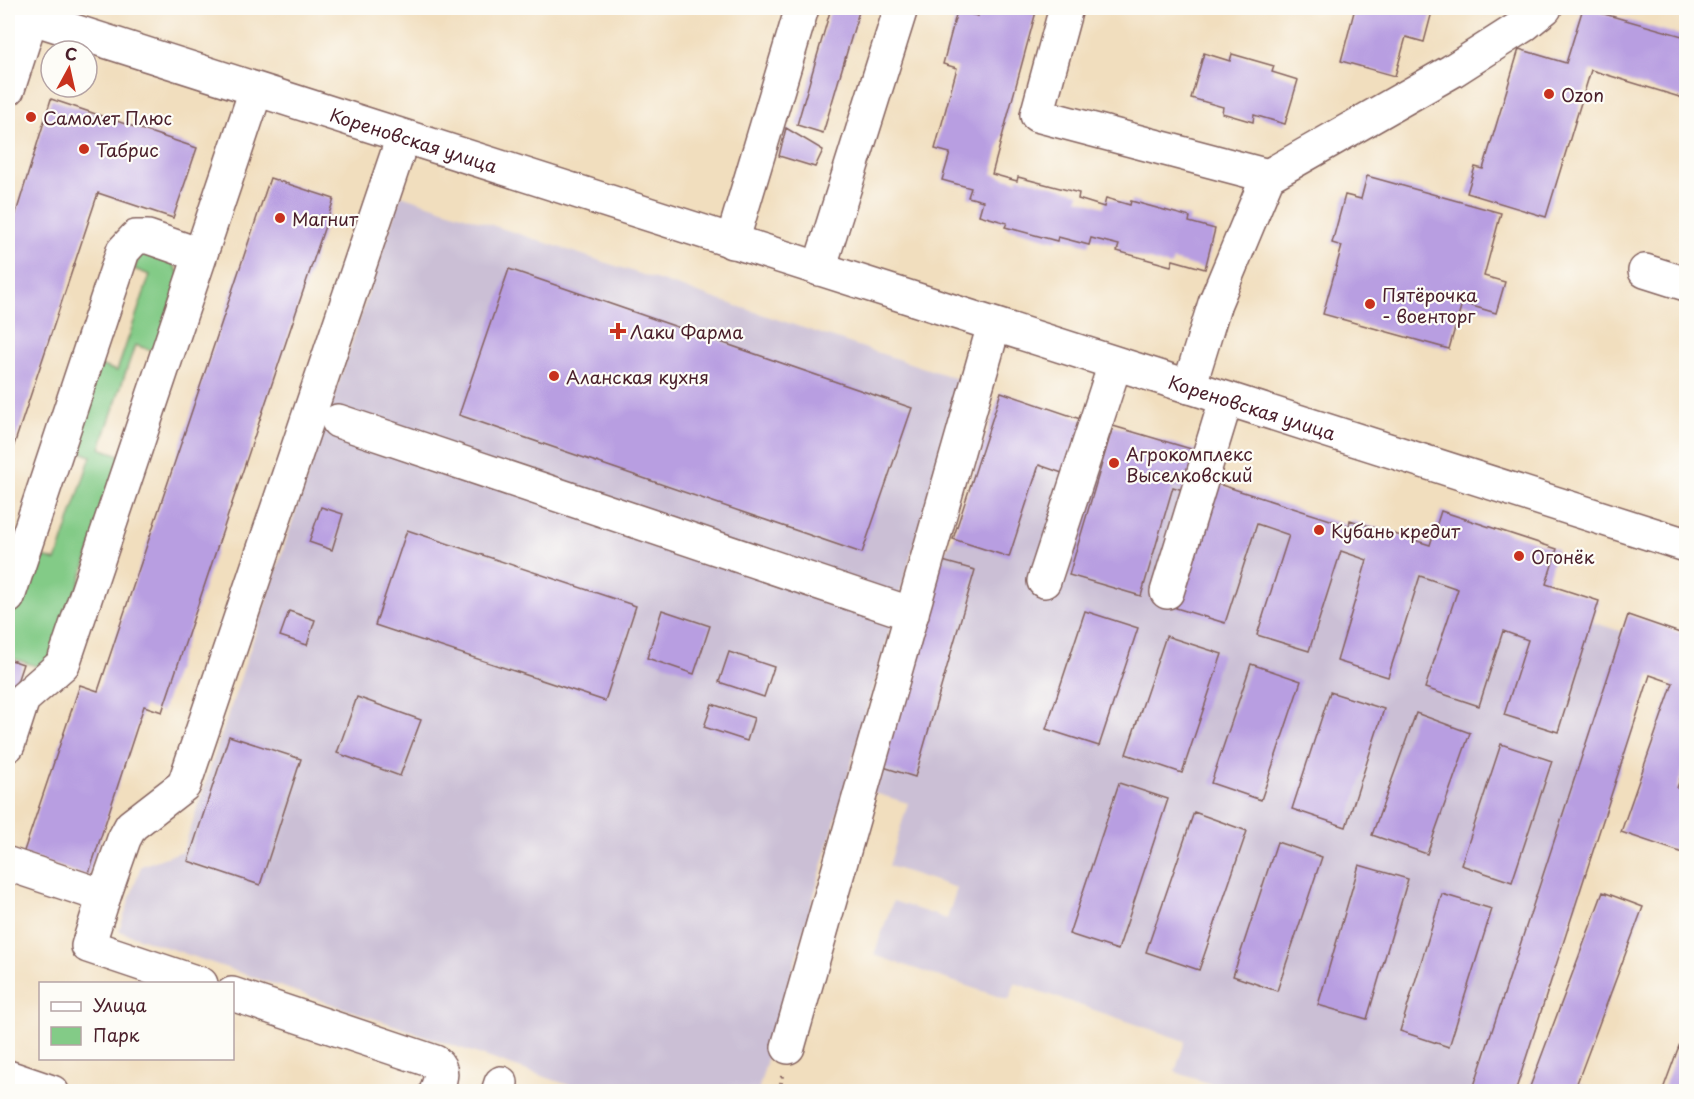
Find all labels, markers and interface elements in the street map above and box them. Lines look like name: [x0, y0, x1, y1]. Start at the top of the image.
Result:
north arrow: [39, 39, 99, 99]
text: С: [64, 40, 79, 66]
place label: Ozon: [1561, 81, 1604, 108]
marker: Ozon: [1542, 87, 1556, 101]
street label: Кореновская улица: [327, 100, 502, 179]
place label: Самолет Плюс: [43, 104, 172, 131]
marker: Самолет Плюс: [24, 110, 38, 124]
place label: Табрис: [96, 136, 159, 163]
marker: Табрис: [77, 142, 91, 156]
place label: Магнит: [292, 205, 359, 232]
marker: Магнит: [273, 211, 287, 225]
place label: Пятёрочка - военторг: [1382, 281, 1478, 329]
marker: Пятёрочка - военторг: [1363, 297, 1377, 311]
place label: Лаки Фарма: [630, 318, 743, 345]
marker: Лаки Фарма: [611, 324, 625, 338]
place label: Аланская кухня: [566, 363, 709, 390]
street label: Кореновская улица: [1165, 367, 1340, 446]
marker: Аланская кухня: [547, 369, 561, 383]
place label: Агрокомплекс Выселковский: [1126, 440, 1253, 488]
marker: Агрокомплекс Выселковский: [1107, 456, 1121, 470]
place label: Кубань кредит: [1331, 517, 1461, 544]
marker: Кубань кредит: [1312, 523, 1326, 537]
place label: Огонёк: [1531, 543, 1595, 570]
marker: Огонёк: [1512, 549, 1526, 563]
legend: [39, 982, 234, 1060]
text: Улица: [93, 991, 147, 1018]
text: Парк: [93, 1021, 140, 1048]

